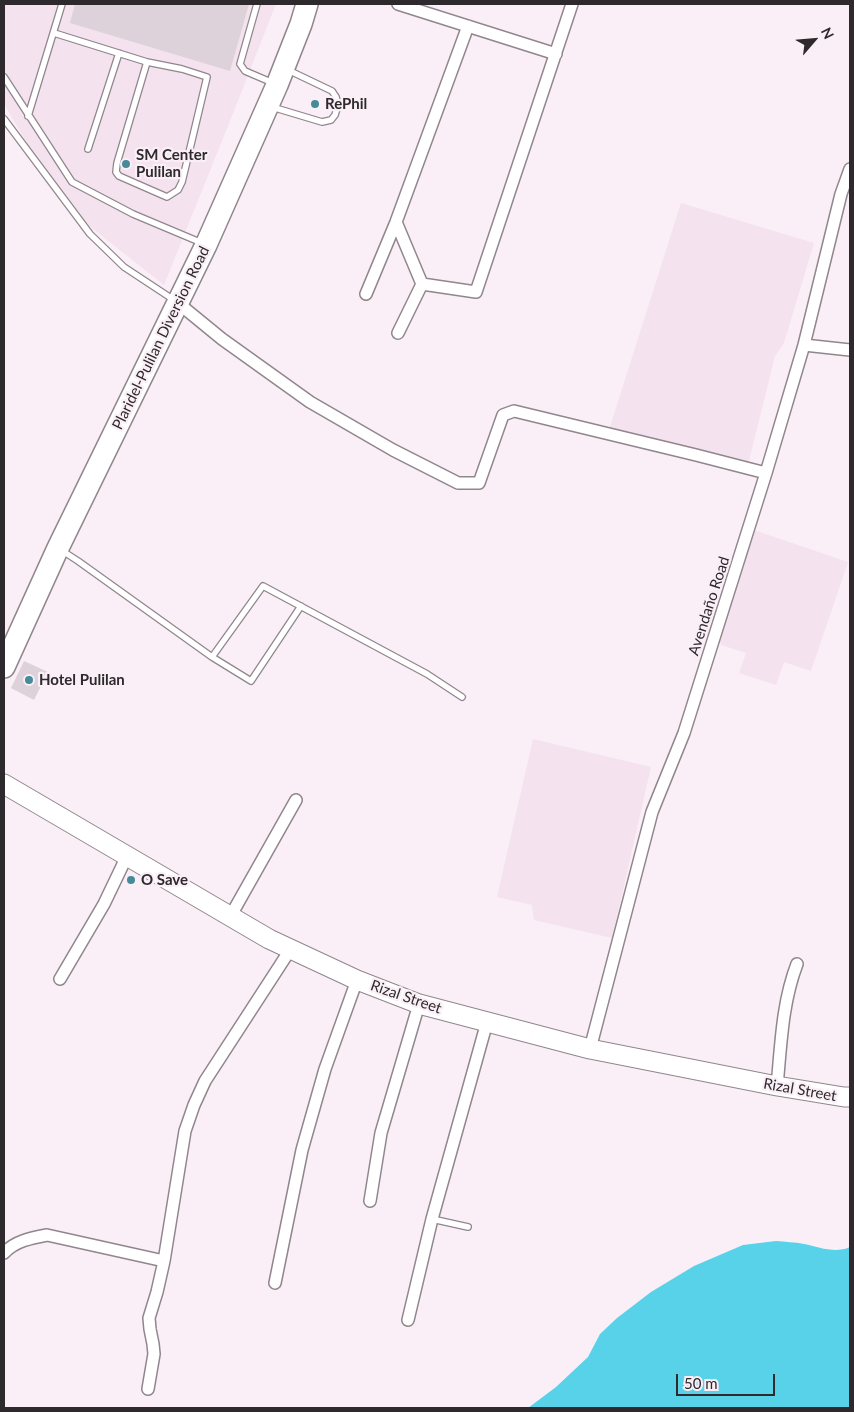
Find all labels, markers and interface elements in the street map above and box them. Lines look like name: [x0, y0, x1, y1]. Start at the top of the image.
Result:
north arrow: [789, 15, 839, 65]
text: N: [818, 24, 838, 42]
place label: RePhil: [325, 95, 367, 113]
marker: RePhil: [309, 98, 321, 110]
place label: SM Center Pulilan: [136, 146, 207, 181]
marker: SM Center Pulilan: [120, 158, 132, 170]
street label: Plaridel-Pulilan Diversion Road: [109, 243, 213, 433]
street label: Avendaño Road: [684, 554, 734, 658]
place label: Hotel Pulilan: [39, 671, 125, 689]
marker: Hotel Pulilan: [23, 674, 35, 686]
place label: O Save: [141, 871, 188, 889]
marker: O Save: [125, 874, 137, 886]
street label: Rizal Street: [368, 976, 444, 1018]
street label: Rizal Street: [762, 1075, 838, 1105]
scale bar: [679, 1364, 778, 1396]
text: 50 m: [684, 1374, 718, 1392]

